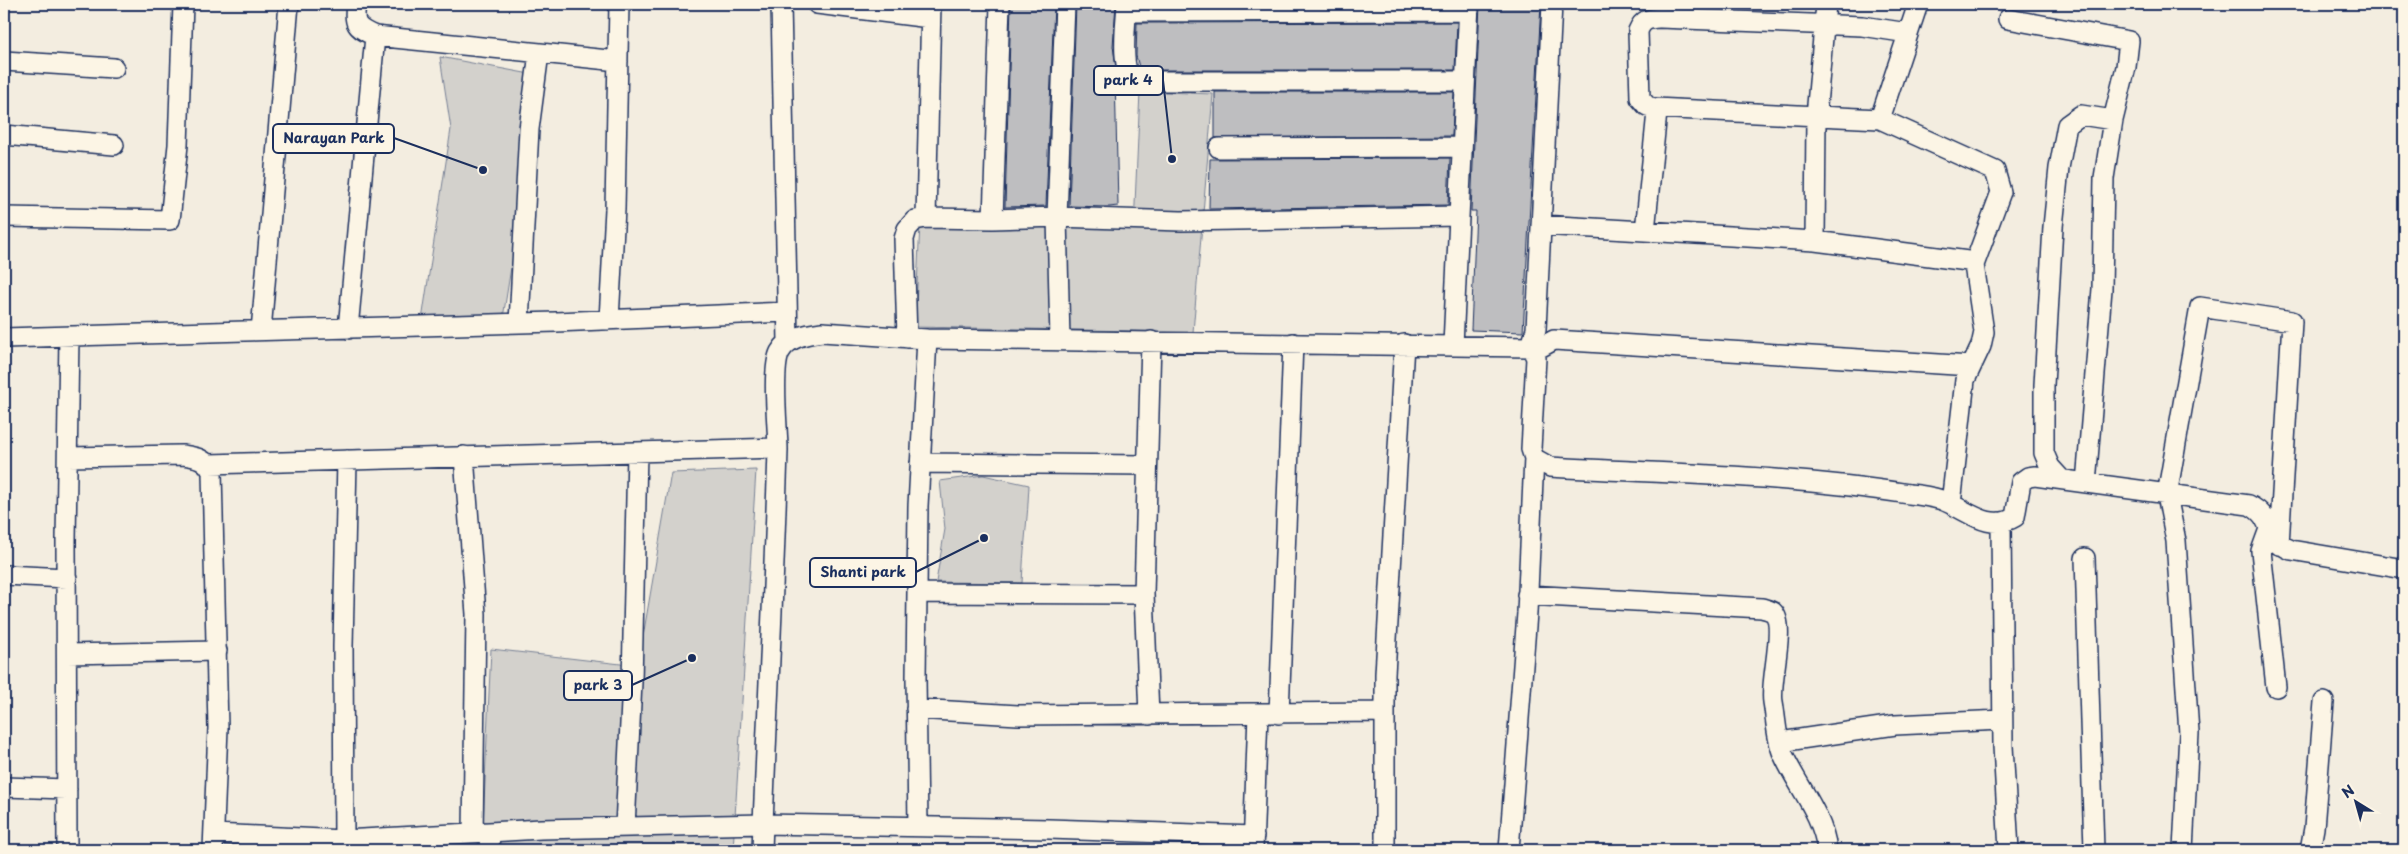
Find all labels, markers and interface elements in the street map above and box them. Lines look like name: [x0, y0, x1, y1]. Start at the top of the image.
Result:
callout: park 4: [1094, 66, 1163, 95]
text: park 4: [1103, 69, 1153, 90]
callout: Narayan Park: [273, 124, 394, 153]
text: Narayan Park: [283, 127, 385, 148]
callout: Shanti park: [810, 558, 916, 587]
text: Shanti park: [820, 561, 906, 582]
callout: park 3: [564, 671, 632, 700]
text: park 3: [574, 674, 622, 695]
north arrow: [2330, 776, 2380, 826]
text: N: [2337, 779, 2359, 803]

